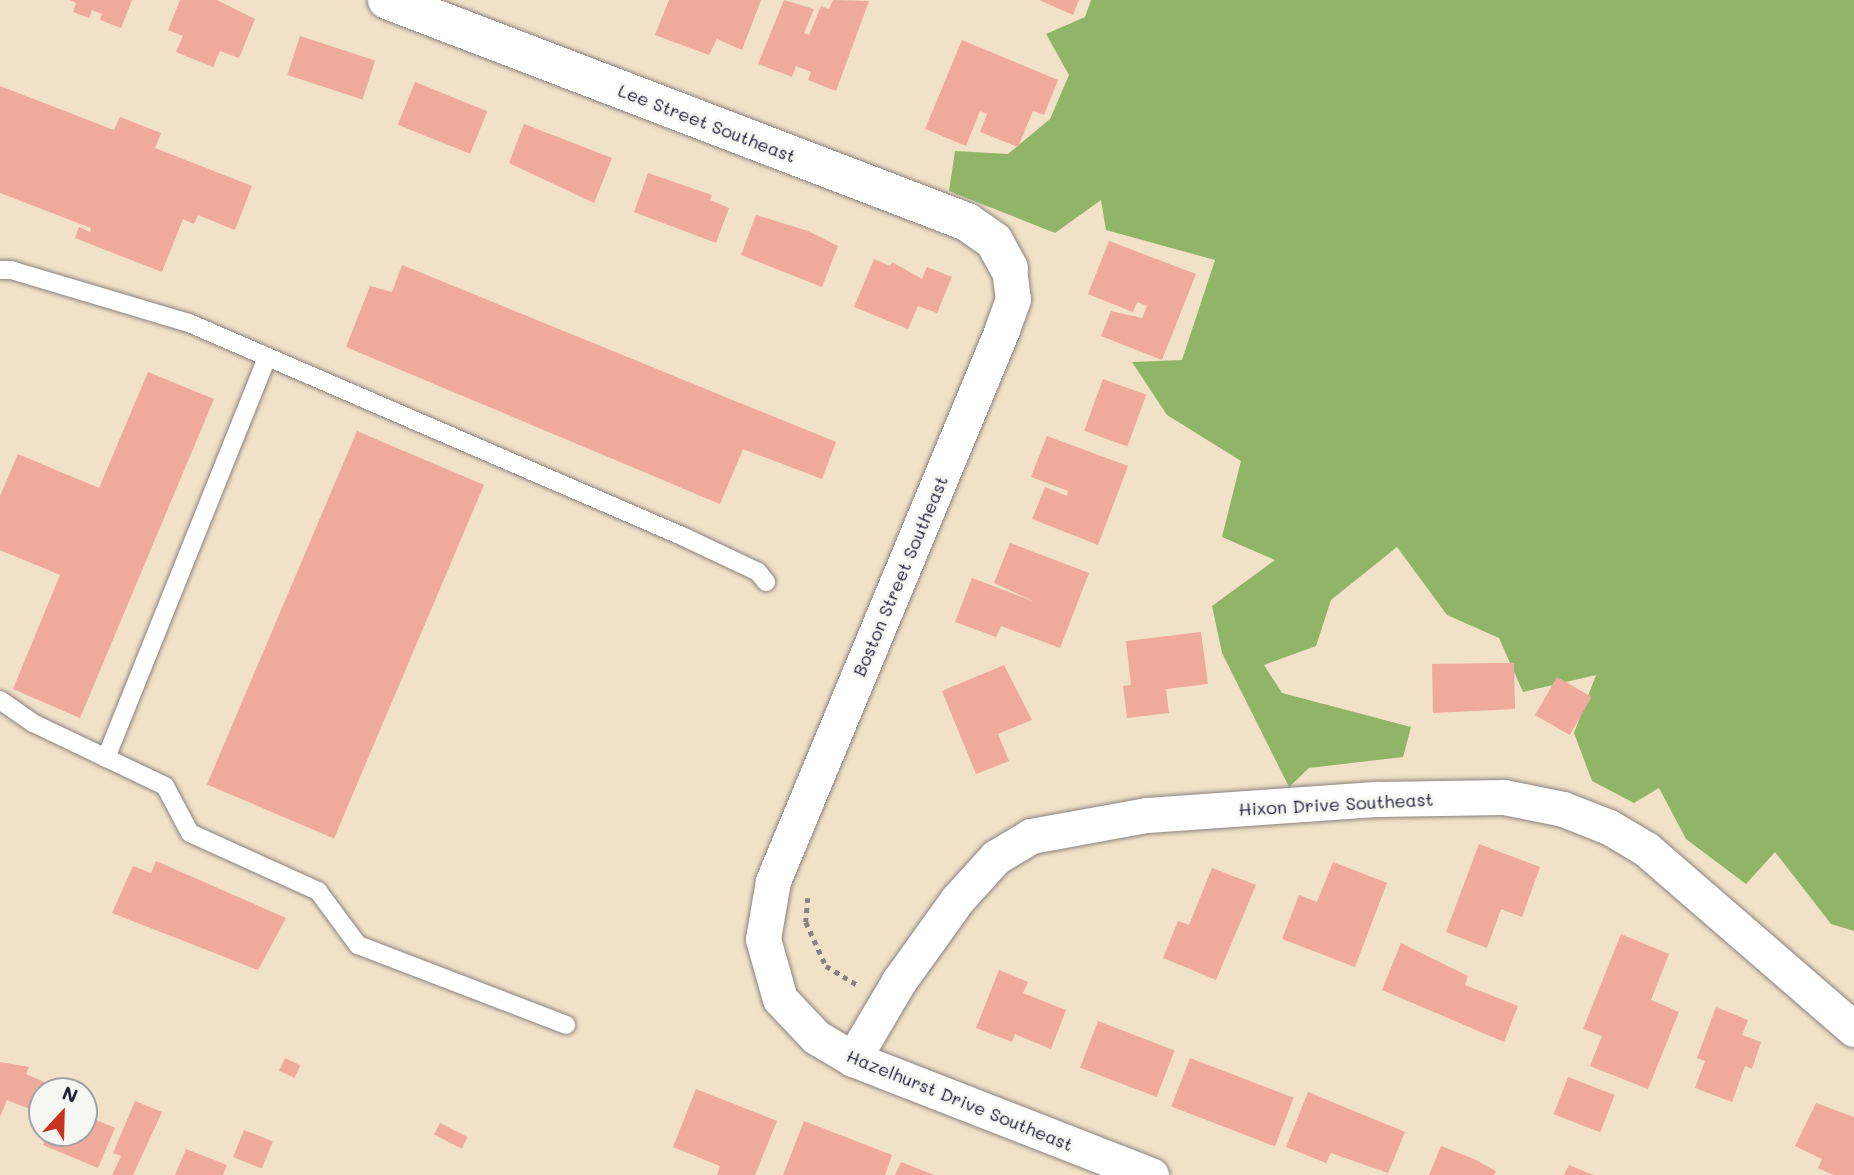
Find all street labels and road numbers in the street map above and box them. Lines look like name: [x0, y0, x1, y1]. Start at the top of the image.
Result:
street label: Lee Street Southeast: [615, 79, 799, 167]
street label: Boston Street Southeast: [848, 472, 952, 680]
street label: Hixon Drive Southeast: [1238, 788, 1434, 820]
street label: Hazelhurst Drive Southeast: [844, 1045, 1076, 1155]

